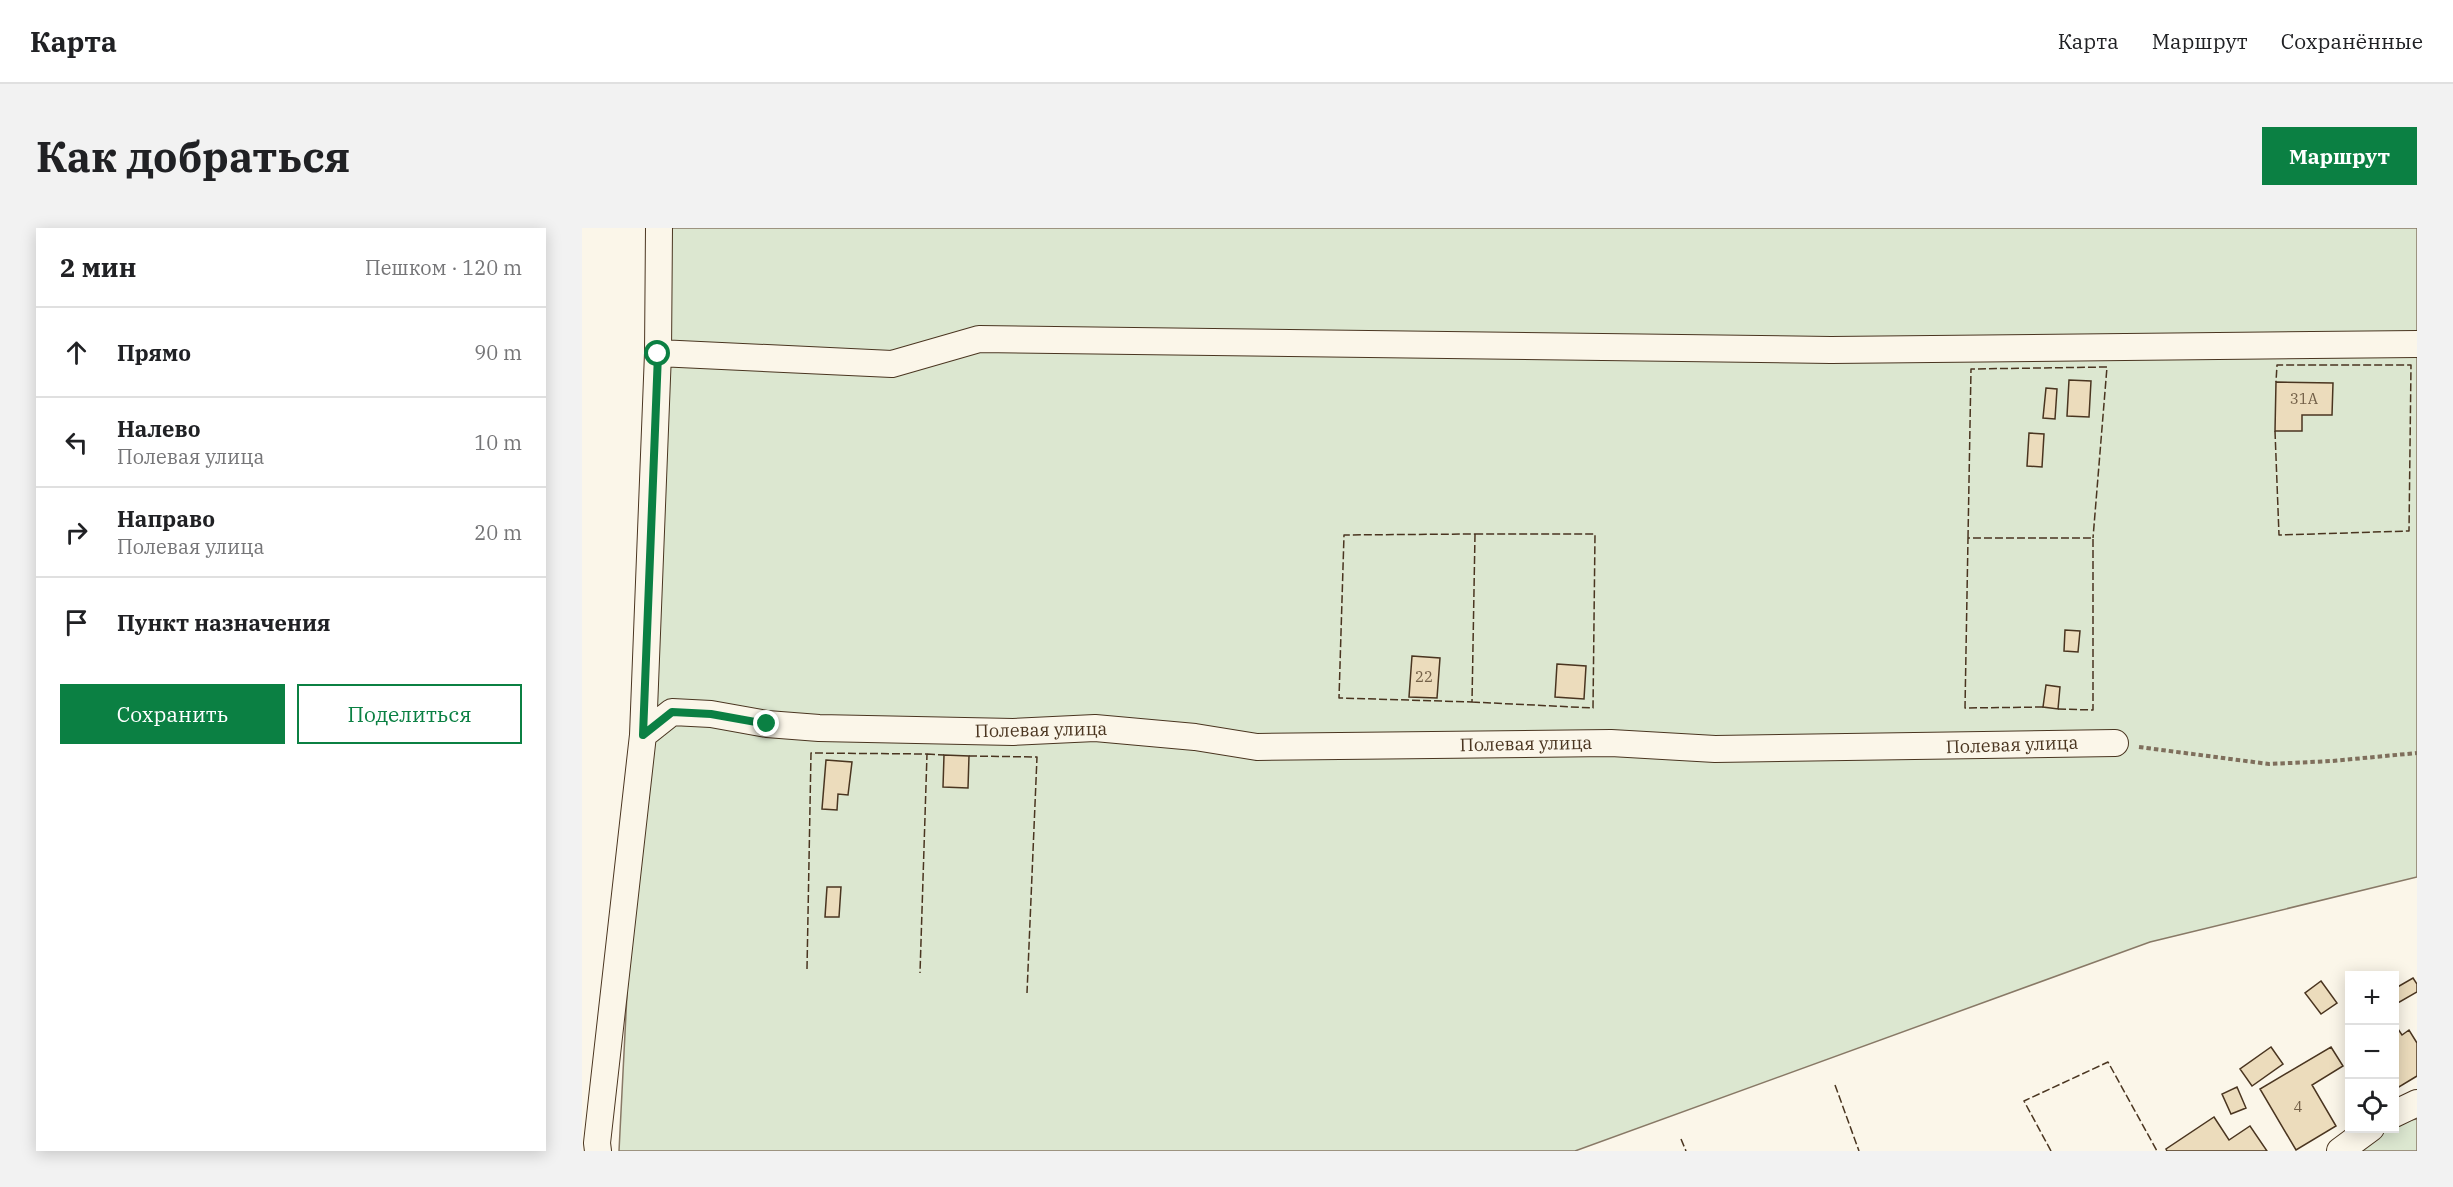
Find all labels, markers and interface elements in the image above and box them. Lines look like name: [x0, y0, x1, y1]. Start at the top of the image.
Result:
text: Карта: [30, 23, 117, 60]
text: Карта: [2058, 27, 2119, 55]
text: Маршрут: [2152, 27, 2248, 55]
text: Сохранённые: [2281, 27, 2423, 55]
button: Маршрут: [2262, 127, 2417, 185]
text: Как добраться: [36, 129, 350, 184]
text: 2 мин: [60, 250, 136, 284]
text: Пешком · 120 m: [365, 254, 522, 281]
icon: ahead: [60, 336, 93, 369]
text: Прямо: [117, 338, 191, 367]
text: 90 m: [474, 339, 522, 366]
route start: [644, 340, 670, 366]
house number: 31А: [2290, 389, 2319, 408]
text: Налево: [117, 414, 201, 443]
icon: left: [60, 426, 93, 459]
text: 10 m: [474, 429, 522, 456]
text: Полевая улица: [117, 443, 264, 470]
text: Направо: [117, 504, 215, 533]
icon: right: [60, 516, 93, 549]
text: 20 m: [474, 519, 522, 546]
text: Полевая улица: [117, 533, 264, 560]
icon: arrive: [60, 606, 93, 639]
text: Пункт назначения: [117, 608, 331, 637]
house number: 22: [1415, 667, 1433, 686]
button: Сохранить: [60, 684, 285, 744]
button: Поделиться: [297, 684, 522, 744]
route end: [753, 710, 779, 736]
street label: Полевая улица: [974, 717, 1108, 742]
street label: Полевая улица: [1459, 731, 1593, 756]
street label: Полевая улица: [1945, 731, 2079, 758]
map controls: [2345, 971, 2399, 1133]
button: +: [2345, 971, 2399, 1025]
button: −: [2345, 1025, 2399, 1079]
button: locate: [2345, 1079, 2399, 1133]
house number: 4: [2293, 1097, 2303, 1116]

